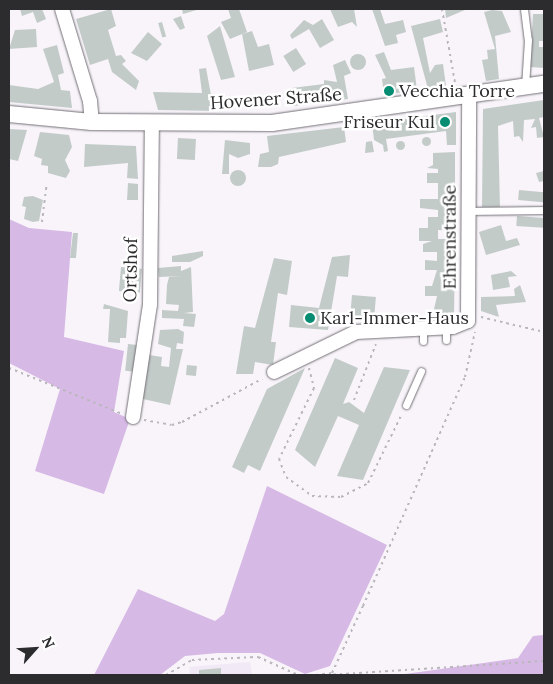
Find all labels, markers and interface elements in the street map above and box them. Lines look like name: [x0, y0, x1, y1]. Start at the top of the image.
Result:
place label: Vecchia Torre: [399, 80, 515, 102]
street label: Hovener Straße: [209, 84, 343, 114]
marker: Vecchia Torre: [383, 85, 395, 97]
place label: Friseur Kul: [343, 111, 435, 133]
marker: Friseur Kul: [439, 116, 451, 128]
street label: Ehrenstraße: [439, 185, 461, 289]
street label: Ortshof: [120, 237, 142, 303]
place label: Karl-Immer-Haus: [320, 307, 469, 329]
marker: Karl-Immer-Haus: [304, 312, 316, 324]
north arrow: [10, 624, 60, 674]
text: N: [38, 634, 59, 651]

